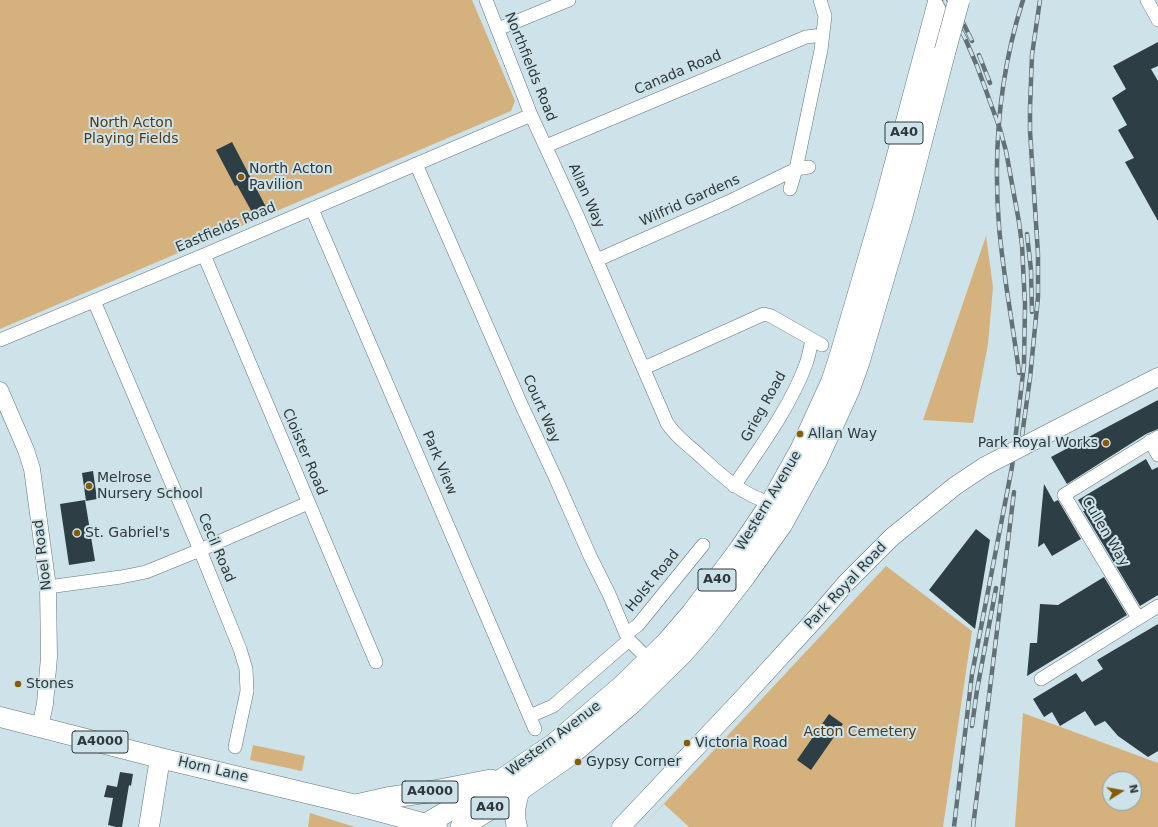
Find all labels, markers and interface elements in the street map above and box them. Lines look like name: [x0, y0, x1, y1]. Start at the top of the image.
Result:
street label: Northfields Road: [500, 10, 560, 124]
street label: Canada Road: [632, 47, 724, 99]
park label: North Acton Playing Fields: [84, 115, 178, 148]
road number: A40: [885, 122, 923, 144]
place label: North Acton Pavilion: [249, 161, 333, 194]
street label: Allan Way: [564, 161, 608, 231]
street label: Wilfrid Gardens: [637, 171, 743, 231]
marker: North Acton Pavilion: [236, 172, 246, 182]
street label: Eastfields Road: [173, 199, 279, 257]
street label: Grieg Road: [738, 369, 790, 445]
street label: Court Way: [519, 372, 563, 446]
street label: Cloister Road: [278, 406, 330, 498]
place label: Allan Way: [808, 426, 877, 442]
street label: Park View: [418, 428, 460, 498]
marker: Allan Way: [795, 429, 805, 439]
place label: Park Royal Works: [978, 435, 1098, 451]
marker: Park Royal Works: [1101, 438, 1111, 448]
street label: Western Avenue: [732, 448, 806, 554]
place label: Melrose Nursery School: [97, 470, 203, 502]
marker: Melrose Nursery School: [84, 481, 94, 491]
street label: Cullen Way: [1078, 494, 1132, 570]
street label: Cecil Road: [194, 511, 238, 585]
street label: Noel Road: [30, 519, 56, 591]
place label: St. Gabriel's: [85, 525, 170, 541]
marker: St. Gabriel's: [72, 528, 82, 538]
street label: Park Royal Road: [801, 539, 891, 633]
street label: Holst Road: [623, 546, 683, 616]
road number: A40: [698, 569, 736, 591]
place label: Stones: [26, 676, 74, 692]
marker: Stones: [13, 679, 23, 689]
street label: Western Avenue: [503, 698, 605, 780]
park label: Acton Cemetery: [803, 724, 917, 740]
road number: A4000: [72, 731, 128, 753]
place label: Victoria Road: [695, 735, 788, 751]
marker: Victoria Road: [682, 738, 692, 748]
street label: Horn Lane: [176, 754, 250, 786]
place label: Gypsy Corner: [586, 754, 681, 770]
marker: Gypsy Corner: [573, 757, 583, 767]
north arrow: [1102, 771, 1142, 811]
road number: A4000: [402, 781, 458, 803]
text: N: [1126, 783, 1141, 795]
road number: A40: [471, 797, 509, 819]

